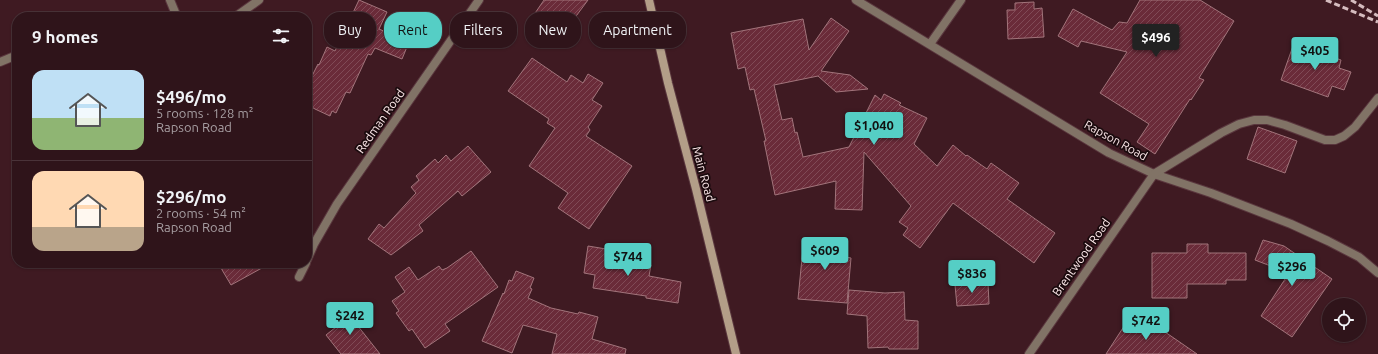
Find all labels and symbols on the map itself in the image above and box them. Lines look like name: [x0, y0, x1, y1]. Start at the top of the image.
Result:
pin: $496: [1132, 24, 1180, 58]
pin: $405: [1291, 37, 1339, 71]
street label: Redman Road: [353, 87, 407, 155]
pin: $1,040: [841, 112, 907, 146]
street label: Rapson Road: [1082, 117, 1150, 163]
street label: Main Road: [690, 145, 718, 203]
street label: Brentwood Road: [1050, 216, 1112, 298]
pin: $609: [801, 237, 849, 271]
pin: $744: [604, 243, 652, 277]
pin: $296: [1268, 253, 1316, 287]
pin: $836: [948, 260, 996, 294]
pin: $242: [326, 302, 374, 336]
pin: $742: [1122, 307, 1170, 341]

